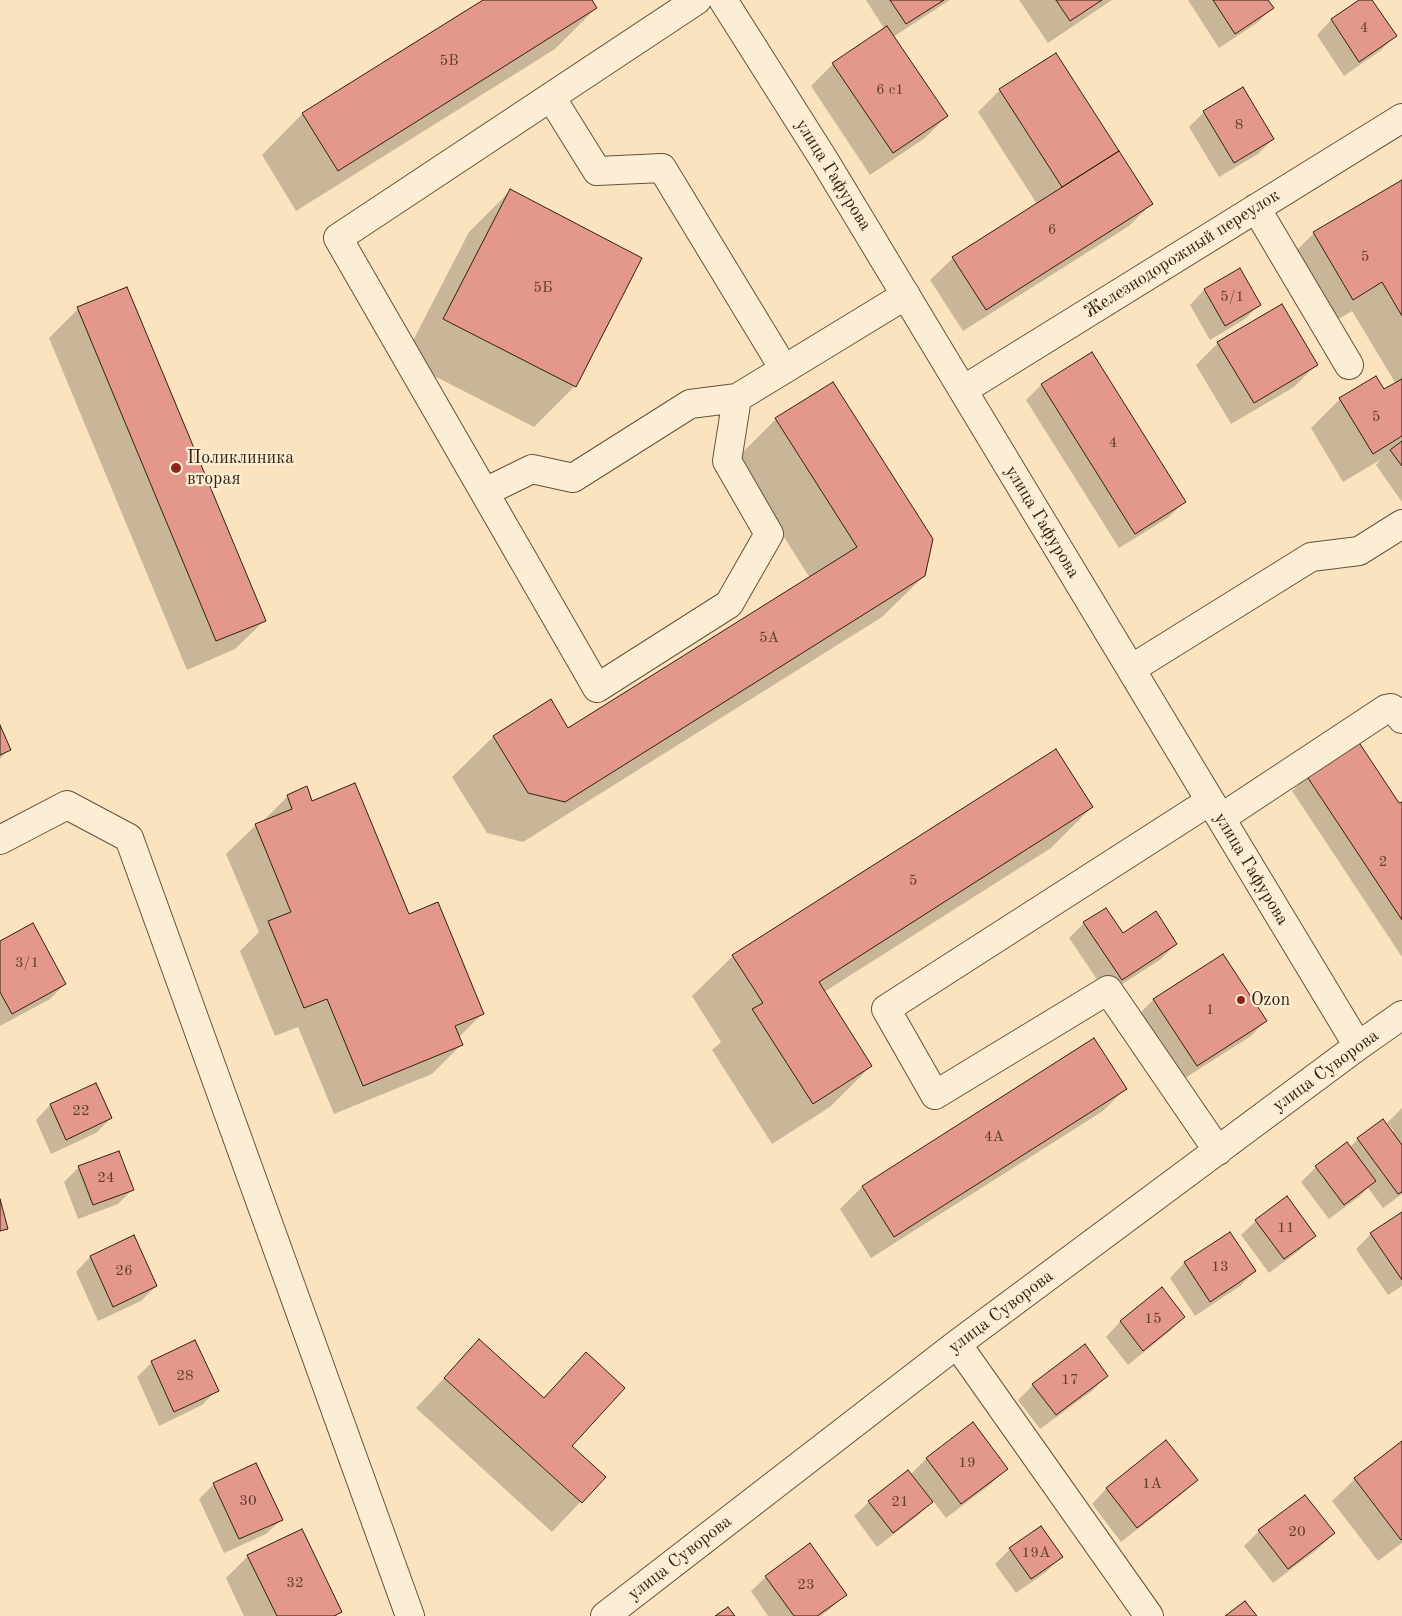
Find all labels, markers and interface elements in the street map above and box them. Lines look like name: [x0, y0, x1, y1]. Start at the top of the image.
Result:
house number: 4: [1360, 19, 1368, 37]
house number: 5В: [439, 52, 459, 70]
house number: 6 с1: [876, 81, 904, 99]
street label: улица Гафурова: [790, 115, 876, 235]
house number: 8: [1235, 116, 1243, 134]
street label: Железнодорожный переулок: [1080, 185, 1284, 323]
house number: 6: [1048, 221, 1056, 239]
house number: 5: [1361, 248, 1369, 266]
house number: 5Б: [533, 279, 553, 297]
house number: 5/1: [1220, 288, 1244, 306]
house number: 5: [1372, 408, 1380, 426]
house number: 4: [1109, 434, 1117, 452]
place label: Поликлиника вторая: [187, 447, 294, 489]
marker: Поликлиника вторая: [169, 461, 183, 475]
street label: улица Гафурова: [1000, 462, 1084, 582]
house number: 5А: [759, 629, 779, 647]
street label: улица Гафурова: [1209, 809, 1293, 929]
house number: 2: [1379, 853, 1387, 871]
house number: 5: [909, 872, 917, 890]
house number: 3/1: [15, 954, 39, 972]
place label: Ozon: [1251, 989, 1290, 1011]
marker: Ozon: [1235, 994, 1247, 1006]
house number: 1: [1206, 1001, 1214, 1019]
street label: улица Суворова: [1269, 1025, 1383, 1117]
house number: 22: [72, 1102, 90, 1120]
house number: 4А: [984, 1128, 1004, 1146]
house number: 24: [97, 1169, 115, 1187]
house number: 11: [1277, 1219, 1295, 1237]
house number: 13: [1211, 1258, 1229, 1276]
house number: 26: [115, 1262, 133, 1280]
street label: улица Суворова: [944, 1265, 1058, 1359]
house number: 15: [1144, 1310, 1162, 1328]
house number: 28: [176, 1367, 194, 1385]
house number: 17: [1061, 1371, 1079, 1389]
house number: 19: [958, 1454, 976, 1472]
house number: 1А: [1142, 1475, 1162, 1493]
house number: 30: [239, 1492, 257, 1510]
house number: 21: [891, 1493, 909, 1511]
street label: улица Суворова: [624, 1511, 736, 1605]
house number: 20: [1288, 1523, 1306, 1541]
house number: 19А: [1022, 1544, 1050, 1562]
house number: 32: [286, 1574, 304, 1592]
house number: 23: [797, 1576, 815, 1594]

